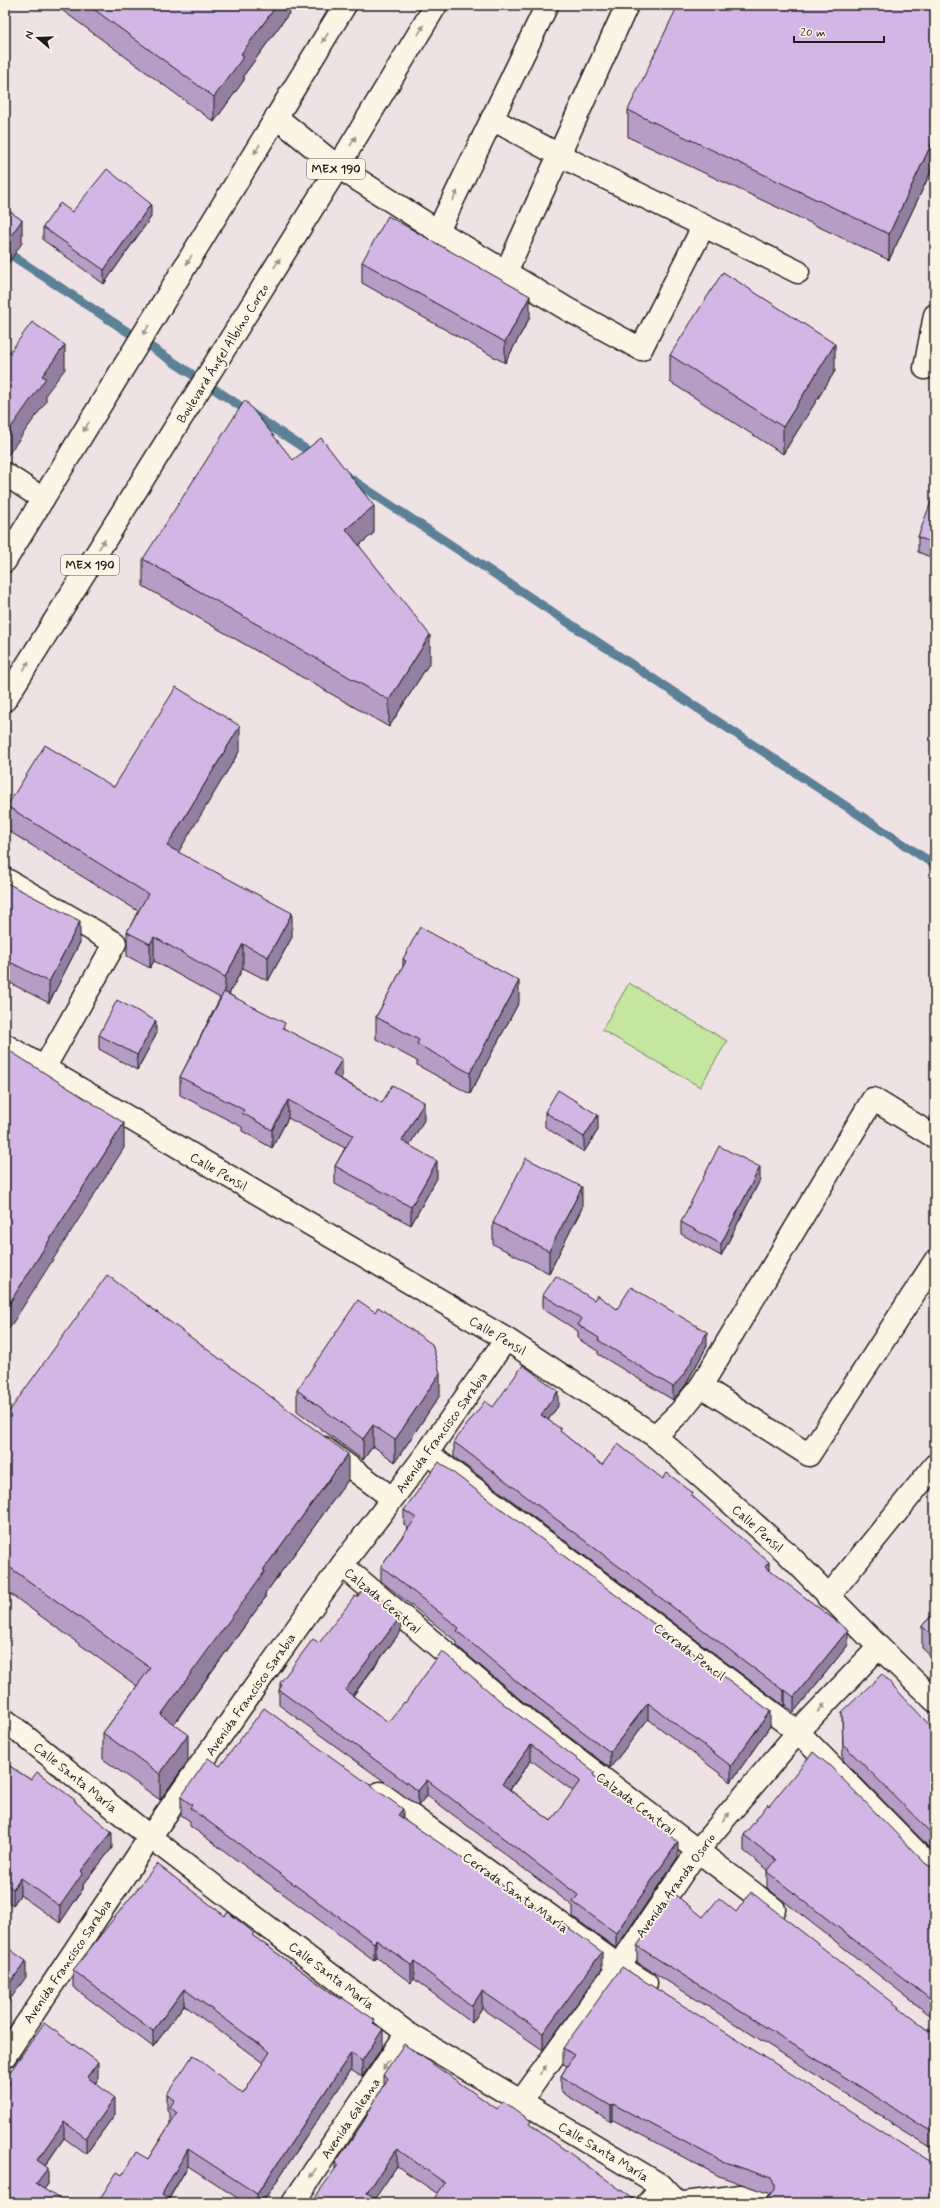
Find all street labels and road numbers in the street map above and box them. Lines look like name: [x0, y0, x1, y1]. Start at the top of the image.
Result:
road number: MEX 190: [307, 159, 365, 179]
street label: Boulevard Ángel Albino Corzo: [172, 280, 275, 428]
road number: MEX 190: [61, 555, 119, 575]
street label: Calle Pensil: [186, 1149, 250, 1196]
street label: Calle Pensil: [466, 1313, 529, 1360]
street label: Avenida Francisco Sarabia: [392, 1369, 492, 1497]
street label: Calle Pensil: [728, 1502, 786, 1557]
street label: Calzada Central: [340, 1564, 424, 1638]
street label: Cerrada Pencil: [650, 1620, 728, 1685]
street label: Avenida Francisco Sarabia: [202, 1630, 300, 1760]
street label: Calle Santa María: [30, 1739, 121, 1817]
street label: Calzada Central: [592, 1769, 678, 1840]
street label: Avenida Aranda Osorio: [633, 1830, 720, 1942]
street label: Cerrada Santa María: [459, 1849, 572, 1938]
street label: Avenida Francisco Sarabia: [20, 1897, 116, 2027]
street label: Calle Santa María: [285, 1938, 378, 2014]
street label: Avenida Galeana: [318, 2075, 385, 2163]
street label: Calle Santa María: [555, 2118, 652, 2186]

